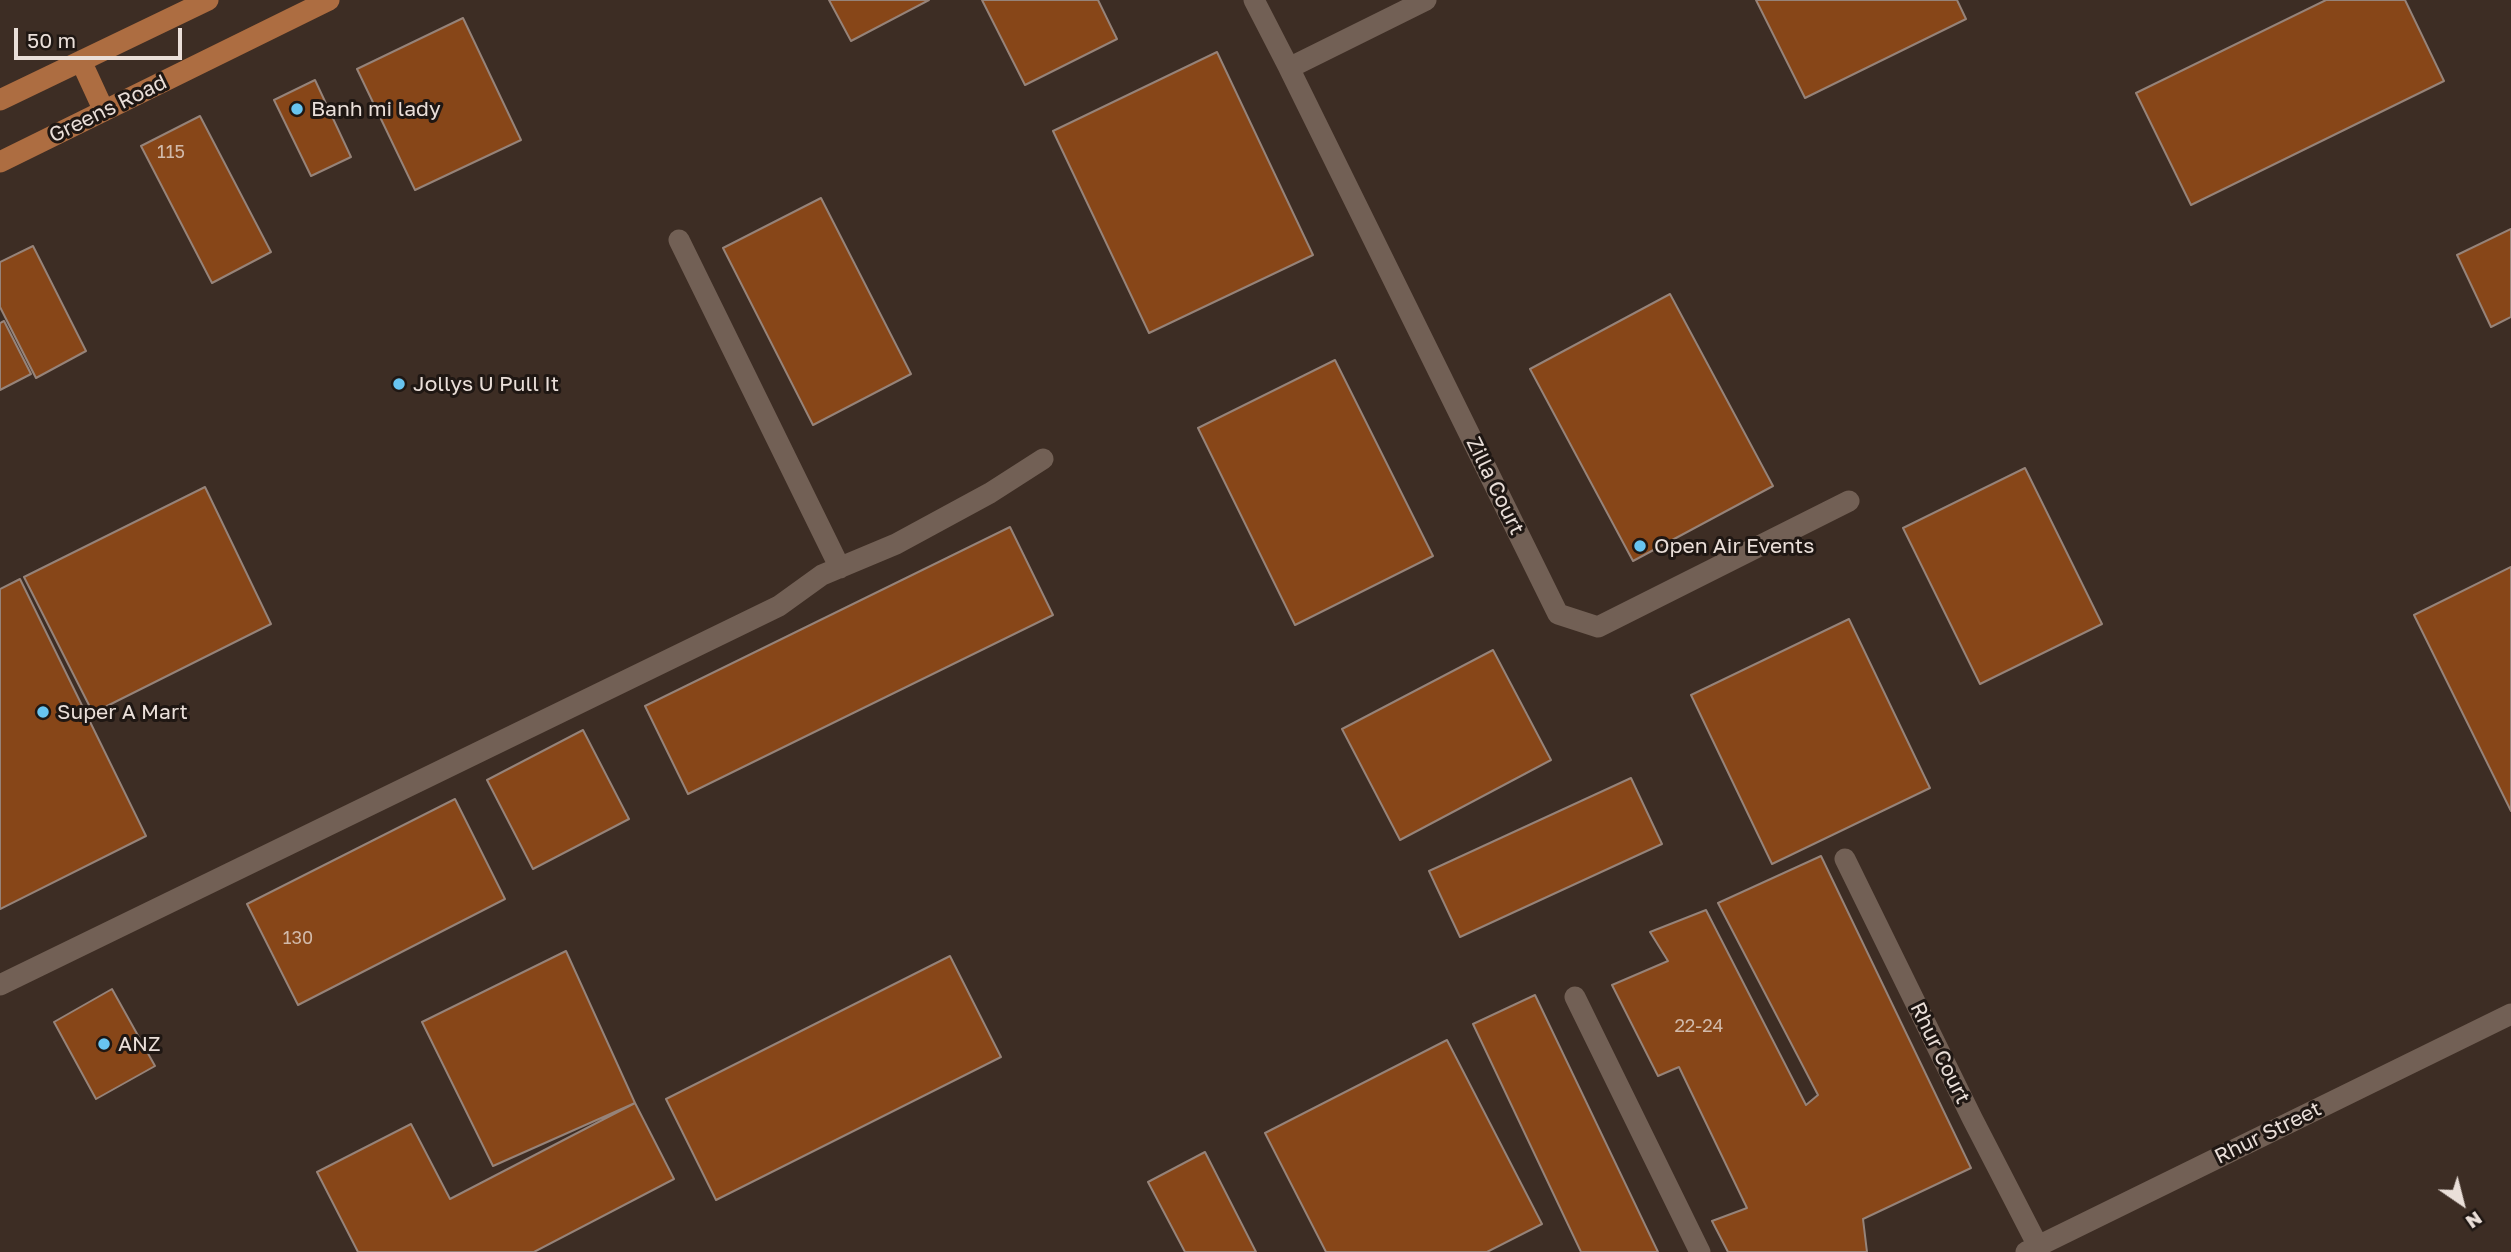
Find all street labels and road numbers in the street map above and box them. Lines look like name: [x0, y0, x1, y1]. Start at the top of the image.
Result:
street label: Greens Road: [45, 70, 171, 148]
street label: Zilla Court: [1461, 433, 1529, 539]
street label: Rhur Court: [1905, 998, 1975, 1108]
street label: Rhur Street: [2211, 1096, 2325, 1170]

